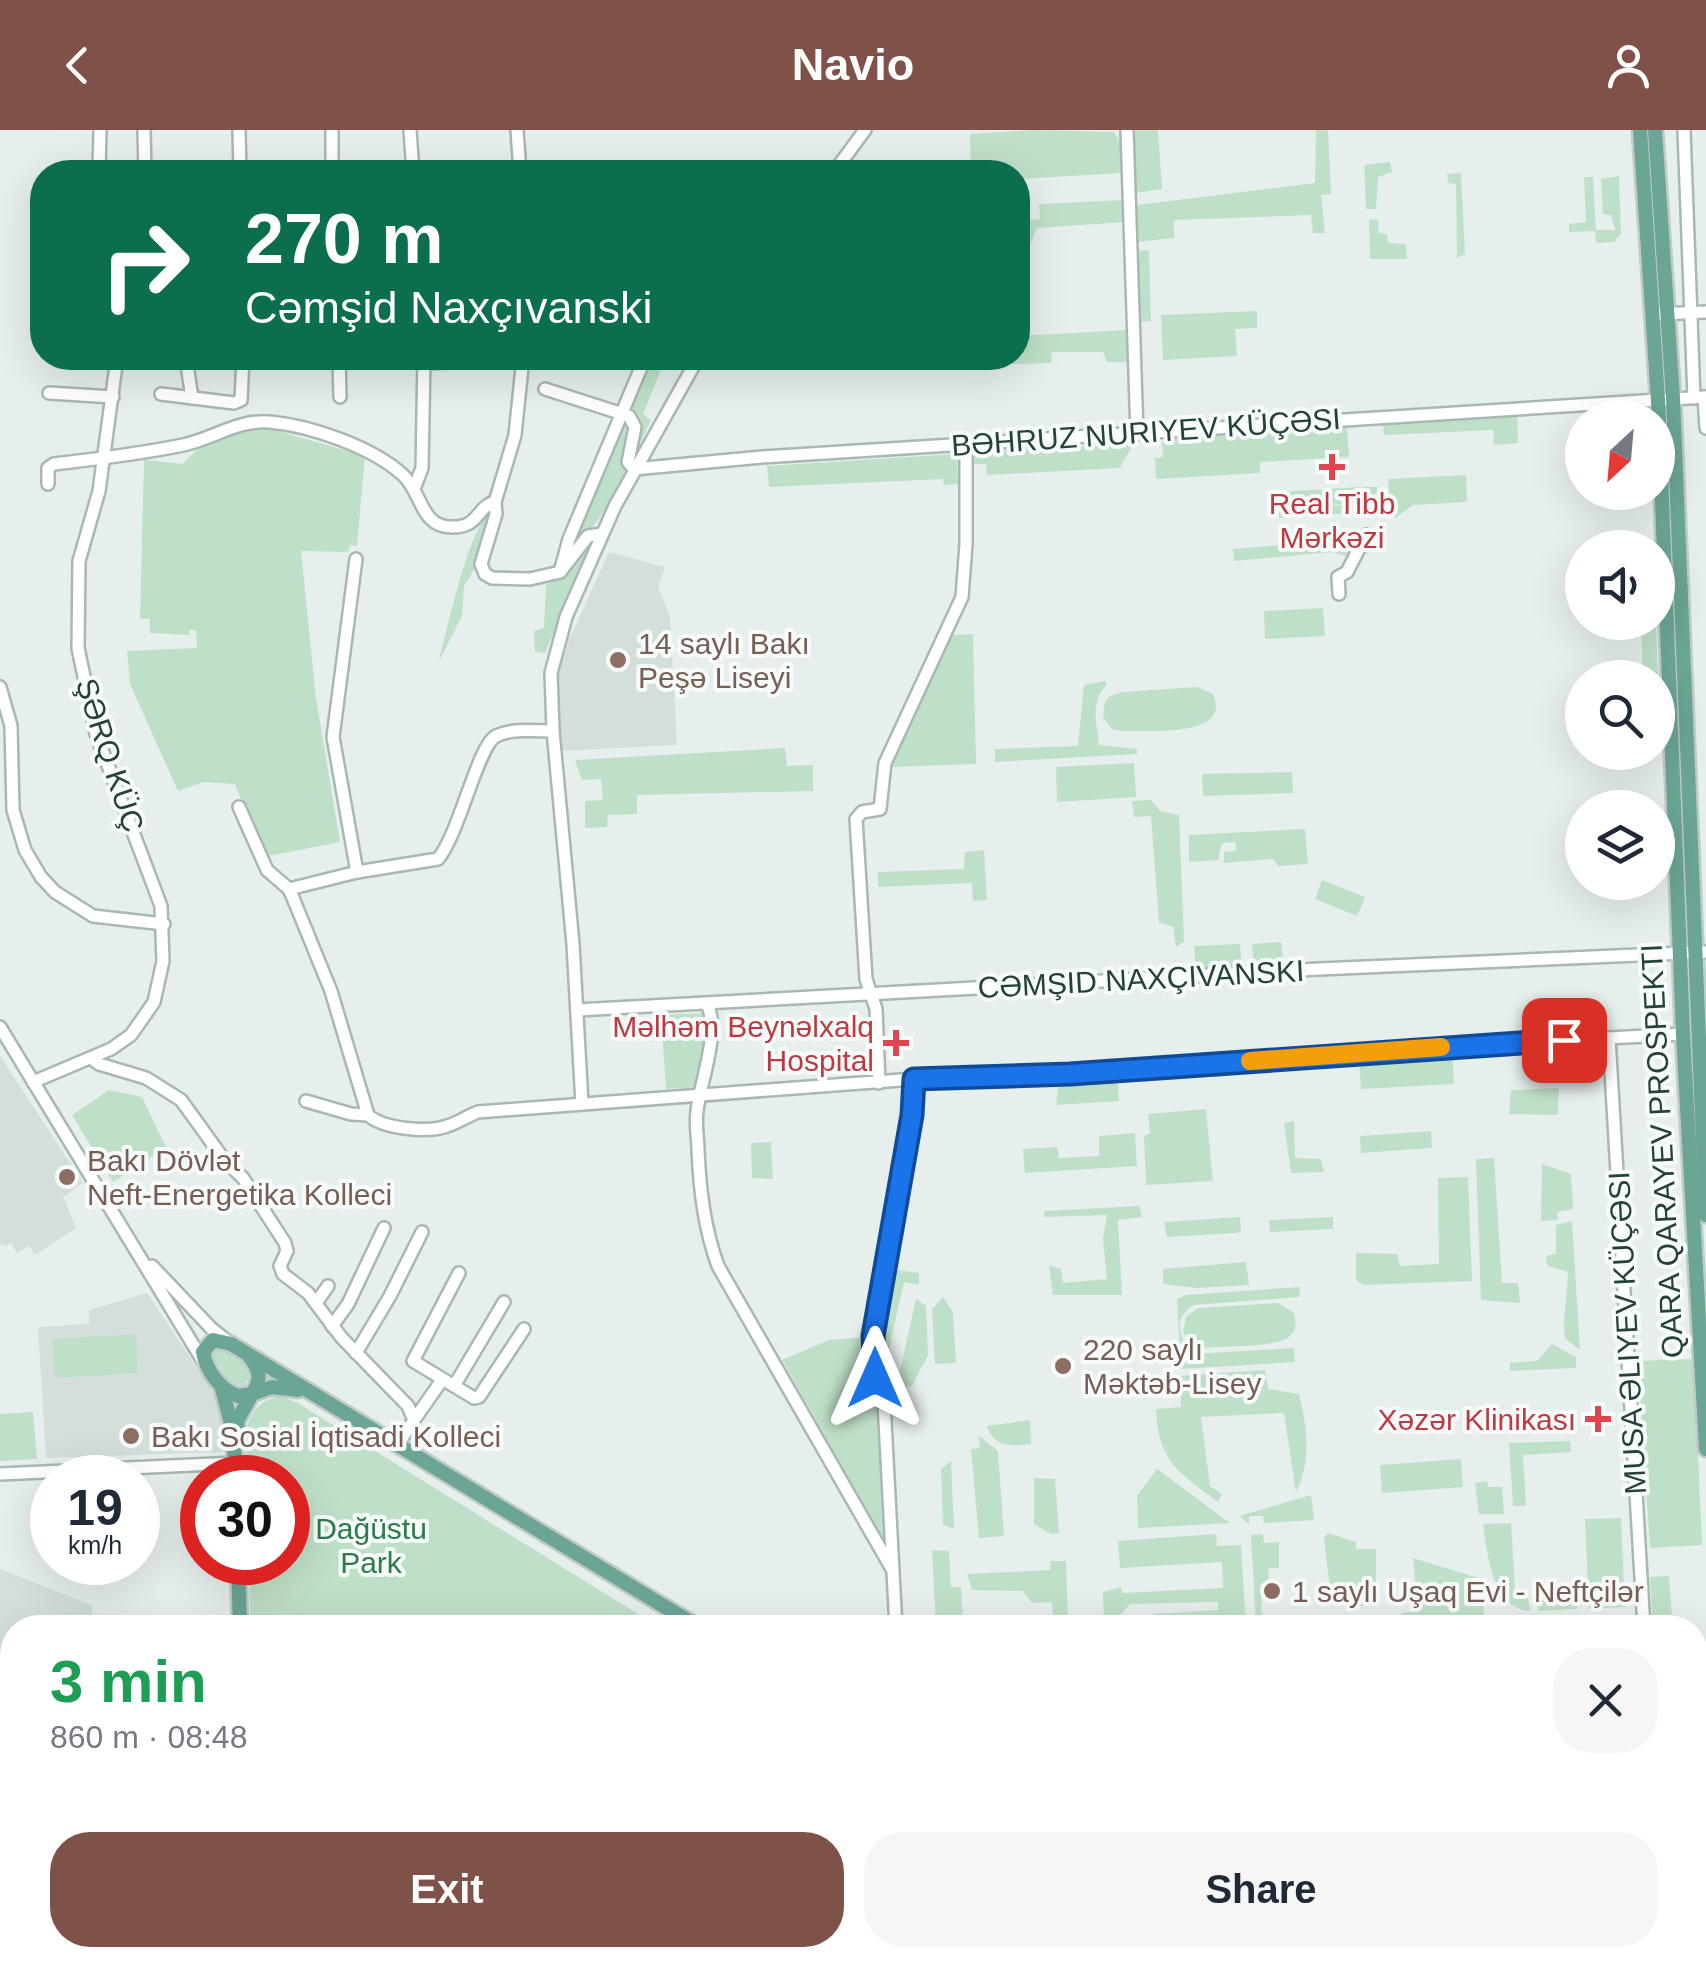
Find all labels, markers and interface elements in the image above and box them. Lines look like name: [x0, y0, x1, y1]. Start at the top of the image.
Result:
icon: back: [50, 38, 105, 93]
icon: person: [1601, 38, 1656, 93]
text: Navio: [792, 39, 914, 90]
icon: right: [80, 200, 210, 330]
text: 270 m: [245, 200, 443, 278]
text: Cəmşid Naxçıvanski: [245, 282, 653, 333]
north arrow: [1565, 400, 1675, 510]
map controls: [1565, 400, 1675, 900]
street label: BƏHRUZ NURIYEV KÜÇƏSI: [950, 402, 1342, 462]
marker: Real Tibb Mərkəzi: [1319, 454, 1345, 480]
place label: Real Tibb Mərkəzi: [1269, 487, 1395, 554]
button: sound: [1565, 530, 1675, 640]
place label: 14 saylı Bakı Peşə Liseyi: [638, 627, 810, 694]
marker: 14 saylı Bakı Peşə Liseyi: [607, 649, 629, 671]
button: search: [1565, 660, 1675, 770]
street label: ŞƏRQ KÜÇ: [70, 674, 150, 836]
button: layers: [1565, 790, 1675, 900]
street label: QARA QARAYEV PROSPEKTI: [1635, 943, 1689, 1359]
street label: CƏMŞID NAXÇIVANSKI: [977, 954, 1305, 1004]
pin: [1522, 998, 1607, 1083]
place label: Məlhəm Beynəlxalq Hospital: [612, 1010, 874, 1077]
icon: arrive: [1537, 1013, 1592, 1068]
marker: Məlhəm Beynəlxalq Hospital: [883, 1030, 909, 1056]
place label: Bakı Dövlət Neft-Energetika Kolleci: [87, 1144, 392, 1211]
marker: Bakı Dövlət Neft-Energetika Kolleci: [56, 1166, 78, 1188]
street label: MUSA ƏLIYEV KÜÇƏSI: [1602, 1171, 1652, 1495]
position arrow: [823, 1326, 927, 1430]
place label: 220 saylı Məktəb-Lisey: [1083, 1333, 1261, 1400]
marker: 220 saylı Məktəb-Lisey: [1052, 1355, 1074, 1377]
place label: Xəzər Klinikası: [1378, 1403, 1576, 1436]
marker: Xəzər Klinikası: [1585, 1406, 1611, 1432]
place label: Bakı Sosial İqtisadi Kolleci: [151, 1420, 501, 1453]
marker: Bakı Sosial İqtisadi Kolleci: [120, 1425, 142, 1447]
speed limit sign: 30: [180, 1455, 310, 1585]
text: 19: [67, 1480, 123, 1536]
park label: Dağüstu Park: [315, 1512, 427, 1579]
text: km/h: [68, 1531, 122, 1559]
place label: 1 saylı Uşaq Evi - Neftçilər: [1292, 1575, 1644, 1608]
marker: 1 saylı Uşaq Evi - Neftçilər: [1261, 1580, 1283, 1602]
text: 3 min: [50, 1648, 207, 1715]
button: close: [1553, 1648, 1658, 1753]
text: 860 m · 08:48: [50, 1719, 247, 1755]
button: Exit: [50, 1832, 844, 1947]
button: Share: [864, 1832, 1658, 1947]

